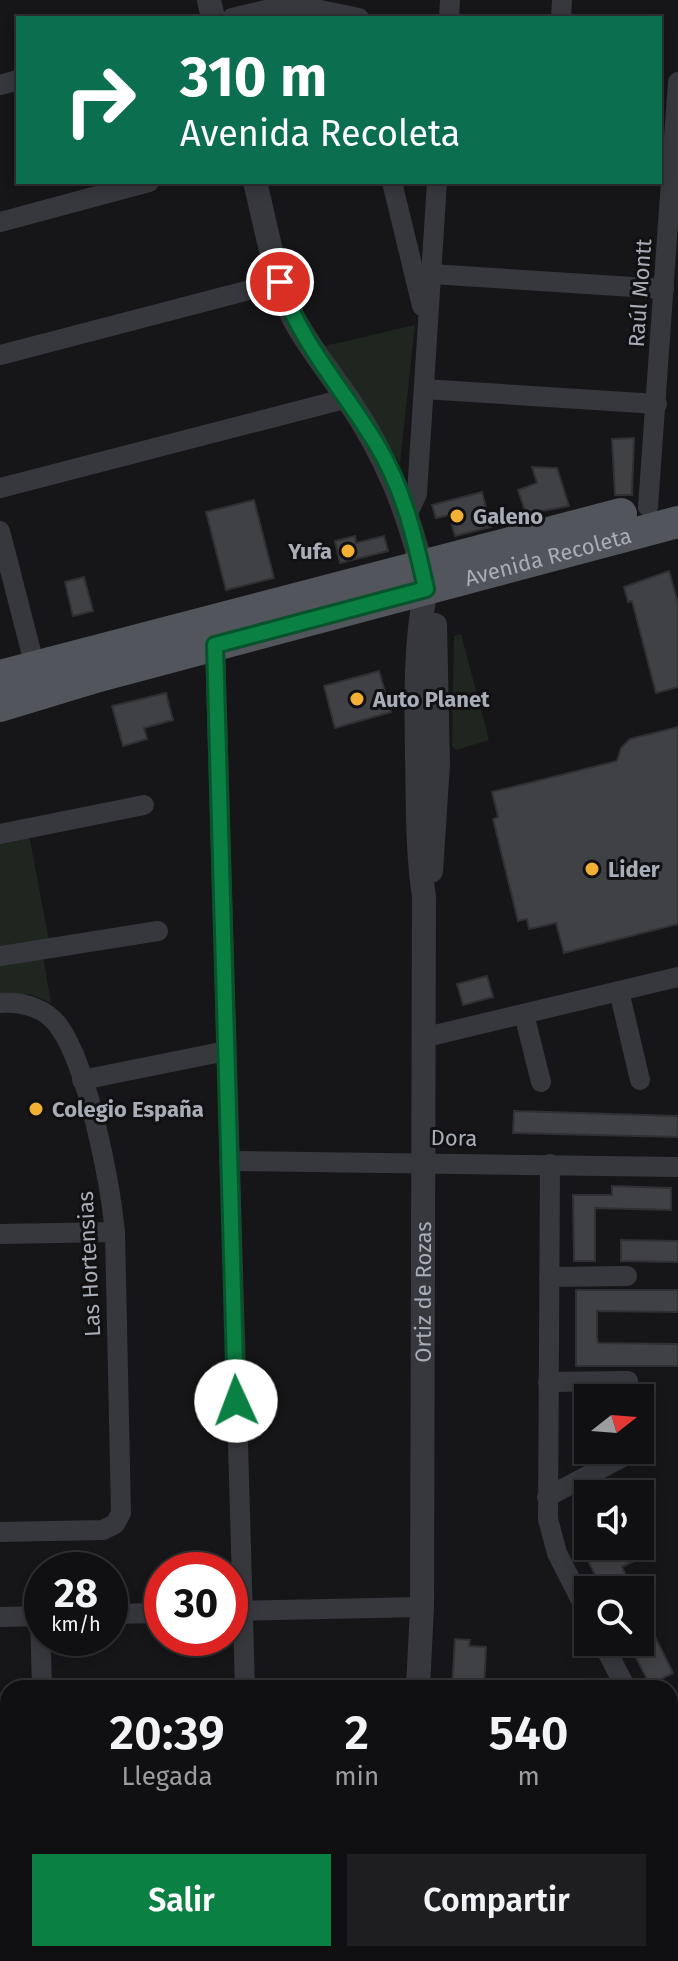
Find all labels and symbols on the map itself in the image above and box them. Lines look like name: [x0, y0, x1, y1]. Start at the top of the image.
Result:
street label: Raúl Montt: [623, 238, 657, 348]
pin: [246, 248, 314, 316]
place label: Galeno: [473, 503, 543, 530]
marker: Galeno: [448, 507, 466, 525]
street label: Avenida Recoleta: [462, 522, 634, 592]
place label: Yufa: [287, 538, 332, 565]
marker: Yufa: [339, 542, 357, 560]
place label: Auto Planet: [372, 686, 490, 713]
marker: Auto Planet: [348, 690, 366, 708]
place label: Lider: [608, 856, 660, 883]
marker: Lider: [583, 860, 601, 878]
place label: Colegio España: [52, 1096, 204, 1123]
marker: Colegio España: [27, 1100, 45, 1118]
street label: Dora: [430, 1124, 478, 1152]
street label: Las Hortensias: [72, 1190, 106, 1338]
street label: Ortiz de Rozas: [409, 1221, 437, 1363]
position arrow: [194, 1359, 278, 1443]
north arrow: [574, 1384, 654, 1464]
speed limit sign: 30: [144, 1552, 248, 1656]

